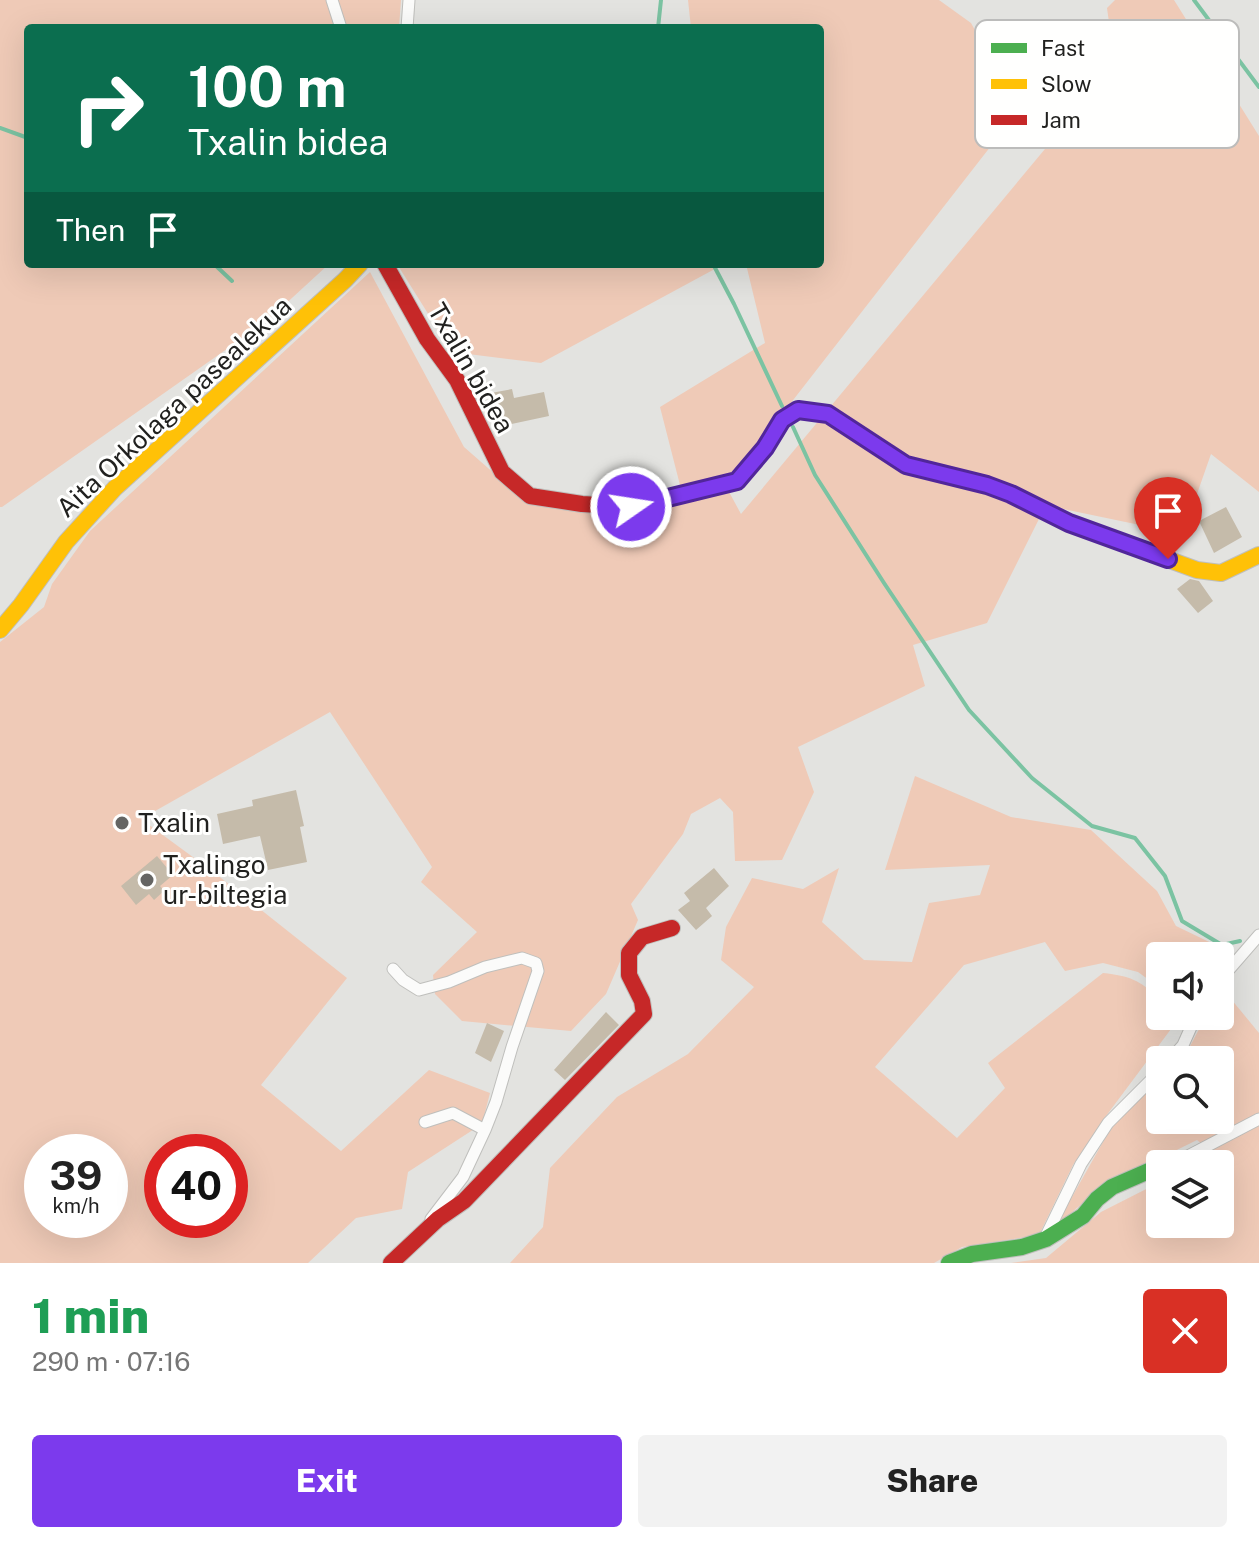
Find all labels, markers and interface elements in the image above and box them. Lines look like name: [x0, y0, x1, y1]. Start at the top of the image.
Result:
legend: [975, 20, 1239, 148]
text: Fast: [1041, 35, 1085, 61]
text: 100 m: [188, 54, 347, 120]
icon: right: [56, 56, 160, 160]
text: Slow: [1041, 71, 1091, 97]
text: Jam: [1041, 107, 1081, 133]
text: Txalin bidea: [188, 121, 388, 163]
icon: arrive: [141, 208, 185, 252]
text: Then: [56, 212, 125, 248]
street label: Aita Orkolaga pasealekua: [50, 290, 297, 523]
street label: Txalin bidea: [422, 297, 521, 438]
position arrow: [589, 465, 673, 549]
pin: [1134, 477, 1202, 559]
icon: arrive: [1146, 489, 1190, 533]
place label: Txalin: [138, 807, 210, 838]
marker: Txalin: [113, 814, 131, 832]
place label: Txalingo ur-biltegia: [163, 849, 287, 910]
marker: Txalingo ur-biltegia: [138, 871, 156, 889]
map controls: [1146, 942, 1234, 1238]
button: sound: [1146, 942, 1234, 1030]
button: search: [1146, 1046, 1234, 1134]
speed limit sign: 40: [144, 1134, 248, 1238]
button: layers: [1146, 1150, 1234, 1238]
text: 39: [50, 1152, 102, 1199]
text: km/h: [52, 1194, 100, 1218]
text: 1 min: [32, 1287, 149, 1344]
button: close: [1143, 1289, 1227, 1373]
text: 290 m · 07:16: [32, 1346, 190, 1377]
button: Exit: [32, 1435, 622, 1527]
button: Share: [638, 1435, 1227, 1527]

